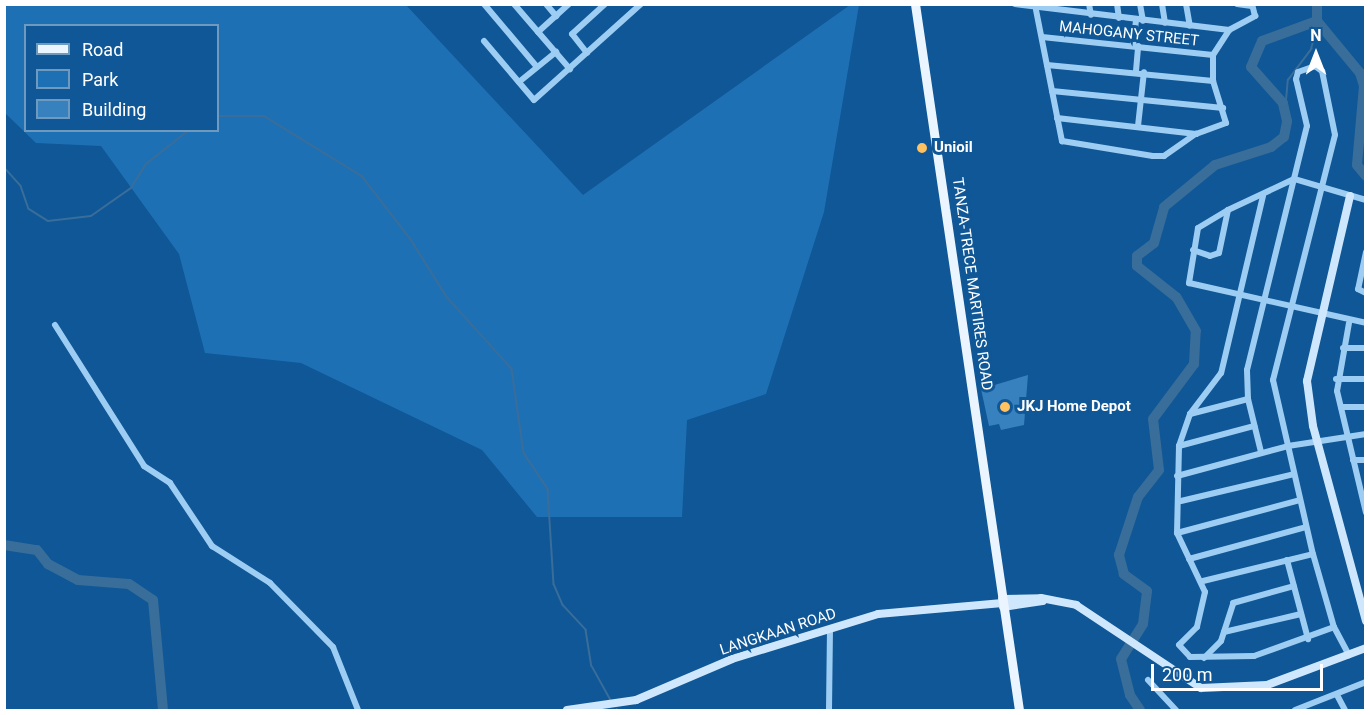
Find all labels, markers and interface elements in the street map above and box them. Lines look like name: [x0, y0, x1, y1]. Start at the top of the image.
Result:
street label: MAHOGANY STREET: [1058, 18, 1200, 50]
legend: [24, 24, 219, 132]
north arrow: [1286, 24, 1346, 84]
text: N: [1310, 26, 1322, 45]
text: Road: [82, 39, 123, 60]
text: Park: [82, 69, 118, 90]
text: Building: [82, 99, 146, 120]
place label: Unioil: [934, 139, 973, 157]
marker: Unioil: [915, 141, 929, 155]
street label: TANZA-TRECE MARTIRES ROAD: [948, 176, 996, 392]
place label: JKJ Home Depot: [1017, 398, 1131, 416]
marker: JKJ Home Depot: [998, 400, 1012, 414]
street label: LANGKAAN ROAD: [718, 605, 838, 659]
scale bar: [1154, 652, 1326, 690]
text: 200 m: [1162, 664, 1213, 685]

